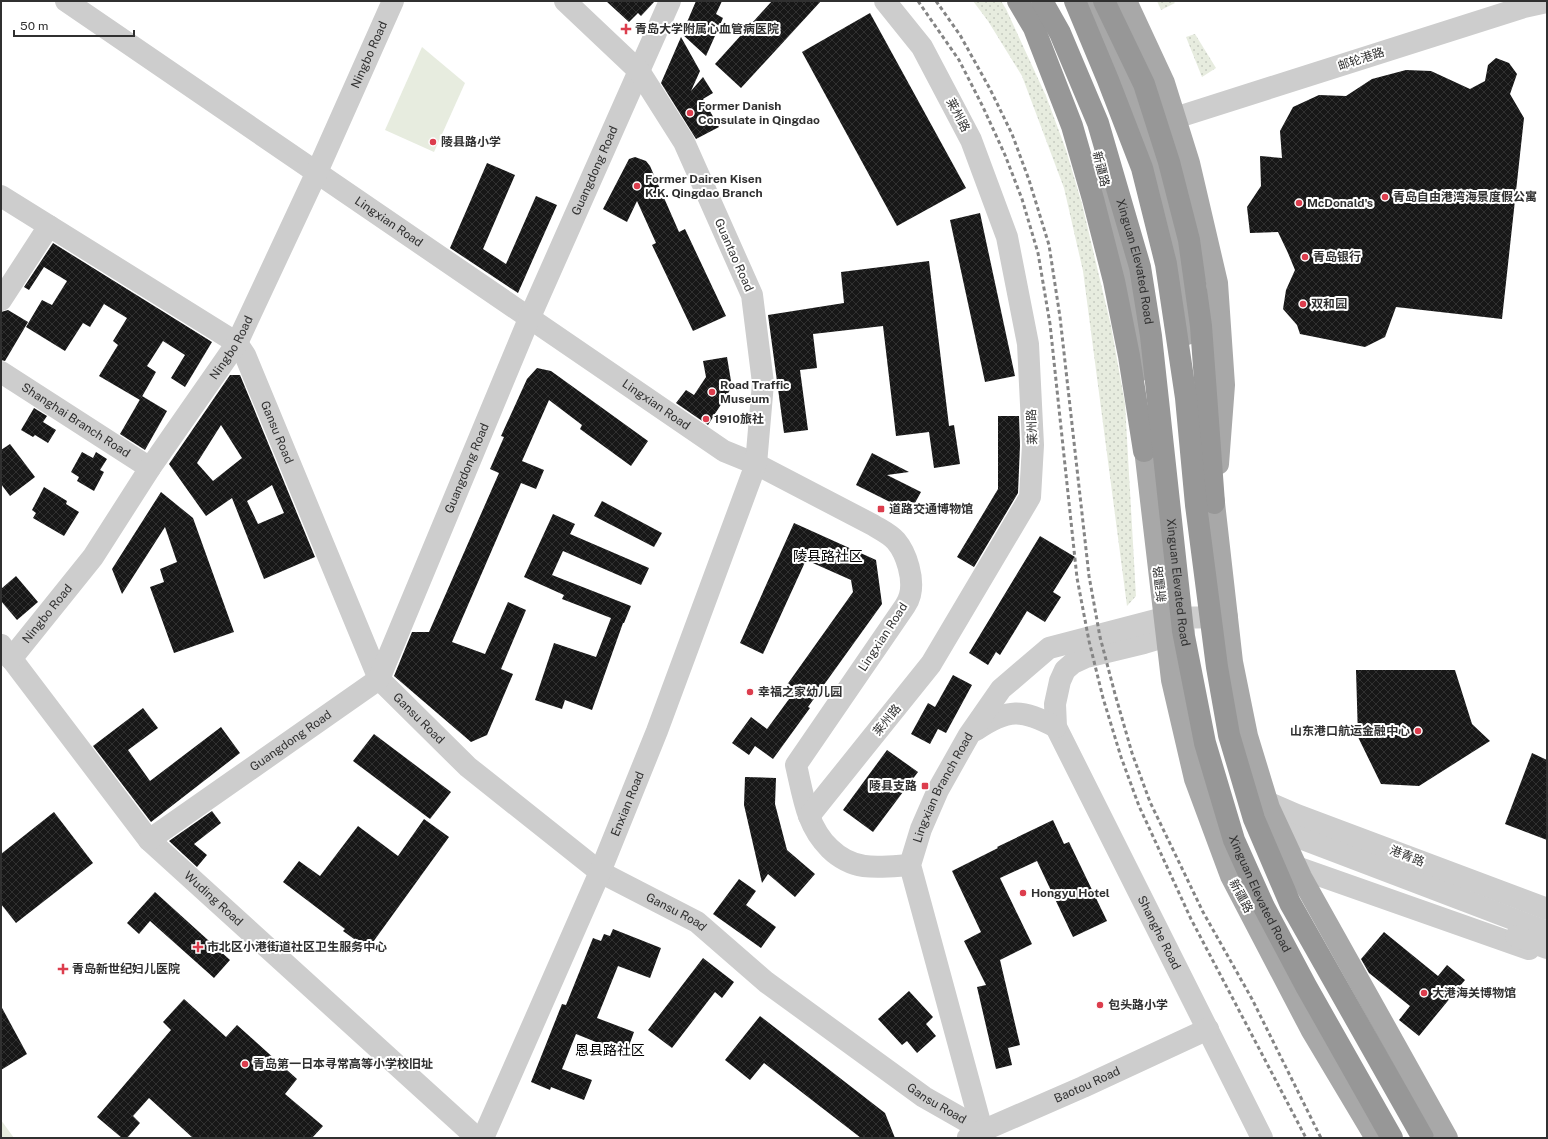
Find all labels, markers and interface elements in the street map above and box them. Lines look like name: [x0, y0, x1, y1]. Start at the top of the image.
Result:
scale bar: [14, 12, 134, 38]
text: 50 m: [20, 19, 48, 33]
street label: Ningbo Road: [348, 19, 390, 90]
place label: 青岛大学附属心血管病医院: [635, 22, 779, 36]
marker: 青岛大学附属心血管病医院: [620, 23, 632, 35]
street label: 邮轮港路: [1336, 45, 1386, 73]
street label: 莱州路: [943, 96, 973, 134]
place label: Former Danish Consulate in Qingdao: [698, 99, 820, 127]
marker: Former Danish Consulate in Qingdao: [685, 108, 695, 118]
street label: Guangdong Road: [569, 124, 621, 218]
place label: 陵县路小学: [441, 135, 501, 149]
marker: 陵县路小学: [428, 137, 438, 147]
street label: 新疆路: [1090, 150, 1112, 188]
place label: Former Dairen Kisen K.K. Qingdao Branch: [645, 172, 763, 200]
marker: Former Dairen Kisen K.K. Qingdao Branch: [632, 181, 642, 191]
place label: 青岛自由港湾海景度假公寓: [1393, 190, 1537, 204]
marker: 青岛自由港湾海景度假公寓: [1380, 192, 1390, 202]
street label: Lingxian Road: [352, 194, 425, 250]
place label: McDonald's: [1307, 196, 1373, 210]
street label: Xinguan Elevated Road: [1113, 197, 1156, 325]
marker: McDonald's: [1294, 198, 1304, 208]
street label: Guantao Road: [712, 216, 756, 294]
place label: 青岛银行: [1313, 250, 1361, 264]
marker: 青岛银行: [1300, 252, 1310, 262]
place label: 双和园: [1311, 297, 1347, 311]
marker: 双和园: [1298, 299, 1308, 309]
street label: Ningbo Road: [207, 314, 256, 382]
street label: Lingxian Road: [620, 377, 693, 433]
place label: Road Traffic Museum: [720, 378, 790, 406]
street label: Shanghai Branch Road: [19, 380, 133, 460]
marker: Road Traffic Museum: [707, 387, 717, 397]
street label: Gansu Road: [258, 399, 296, 466]
street label: 莱州路: [1024, 409, 1040, 445]
place label: 1910旅社: [714, 412, 764, 426]
marker: 1910旅社: [701, 414, 711, 424]
street label: Guangdong Road: [442, 421, 492, 515]
place label: 道路交通博物馆: [889, 502, 973, 516]
marker: 道路交通博物馆: [876, 504, 886, 514]
street label: Xinguan Elevated Road: [1164, 518, 1193, 647]
district label: 陵县路社区: [793, 548, 863, 564]
street label: 新疆路: [1151, 565, 1169, 603]
street label: Ningbo Road: [19, 581, 75, 646]
street label: Lingxian Road: [856, 600, 910, 674]
place label: 幸福之家幼儿园: [758, 685, 842, 699]
marker: 幸福之家幼儿园: [745, 687, 755, 697]
street label: Gansu Road: [390, 690, 447, 747]
street label: 莱州路: [870, 702, 904, 738]
street label: Guangdong Road: [247, 707, 334, 774]
place label: 山东港口航运金融中心: [1290, 724, 1410, 738]
marker: 山东港口航运金融中心: [1413, 726, 1423, 736]
street label: Lingxian Branch Road: [910, 730, 976, 844]
street label: Enxian Road: [608, 769, 647, 838]
place label: 陵县支路: [869, 779, 917, 793]
marker: 陵县支路: [920, 781, 930, 791]
street label: Xinguan Elevated Road: [1226, 834, 1294, 955]
street label: 港青路: [1388, 843, 1426, 869]
street label: Wuding Road: [181, 868, 246, 929]
street label: 新疆路: [1226, 877, 1256, 915]
place label: Hongyu Hotel: [1031, 886, 1110, 900]
marker: Hongyu Hotel: [1018, 888, 1028, 898]
street label: Gansu Road: [644, 890, 709, 934]
street label: Shanghe Road: [1135, 893, 1183, 972]
place label: 市北区小港街道社区卫生服务中心: [207, 940, 387, 954]
marker: 市北区小港街道社区卫生服务中心: [192, 941, 204, 953]
place label: 青岛新世纪妇儿医院: [72, 962, 180, 976]
marker: 青岛新世纪妇儿医院: [57, 963, 69, 975]
place label: 大港海关博物馆: [1432, 986, 1516, 1000]
marker: 大港海关博物馆: [1419, 988, 1429, 998]
place label: 包头路小学: [1108, 998, 1168, 1012]
marker: 包头路小学: [1095, 1000, 1105, 1010]
district label: 恩县路社区: [575, 1042, 645, 1058]
place label: 青岛第一日本寻常高等小学校旧址: [253, 1057, 433, 1071]
marker: 青岛第一日本寻常高等小学校旧址: [240, 1059, 250, 1069]
street label: Baotou Road: [1052, 1064, 1122, 1106]
street label: Gansu Road: [904, 1080, 969, 1127]

